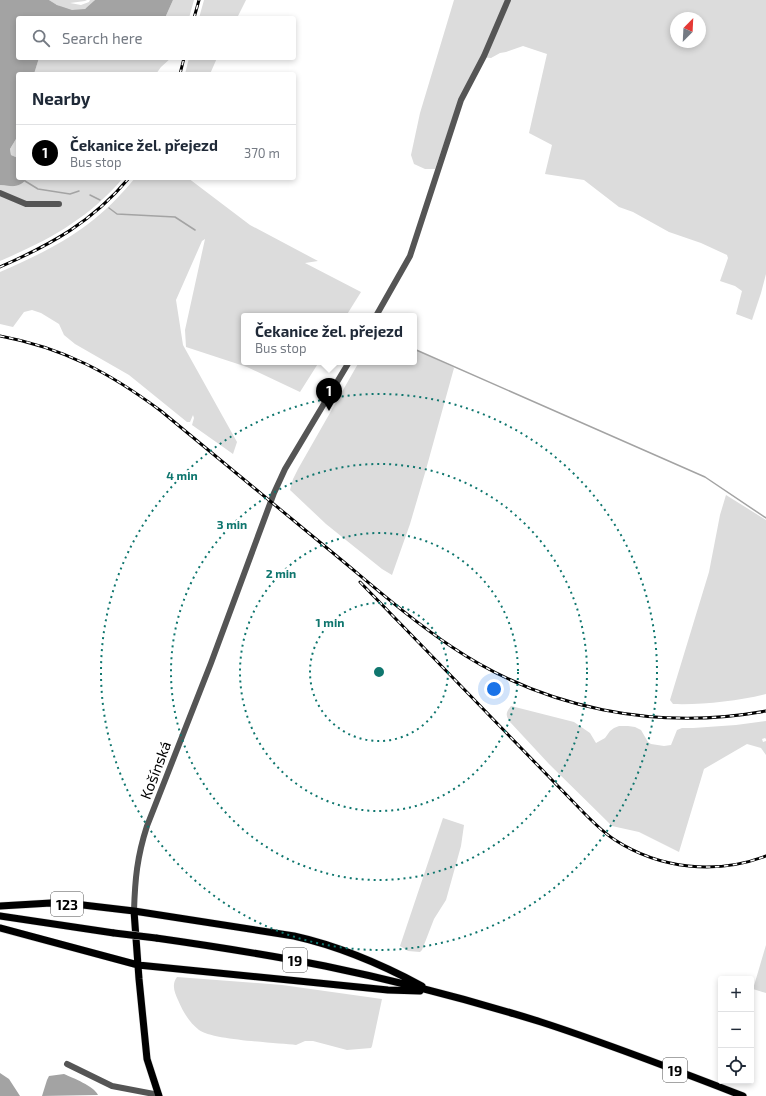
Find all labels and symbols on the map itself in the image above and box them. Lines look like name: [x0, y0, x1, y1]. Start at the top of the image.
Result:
north arrow: [670, 12, 706, 48]
pin: 1: [316, 378, 342, 411]
text: 4 min: [166, 468, 198, 482]
text: 3 min: [217, 517, 247, 531]
text: 2 min: [266, 566, 296, 580]
text: 1 min: [316, 615, 344, 629]
centre of rings: [372, 665, 386, 679]
your location: [484, 679, 504, 699]
street label: Košínská: [136, 738, 174, 802]
road number: 123: [51, 892, 83, 916]
road number: 19: [283, 948, 307, 972]
road number: 19: [663, 1058, 687, 1082]

